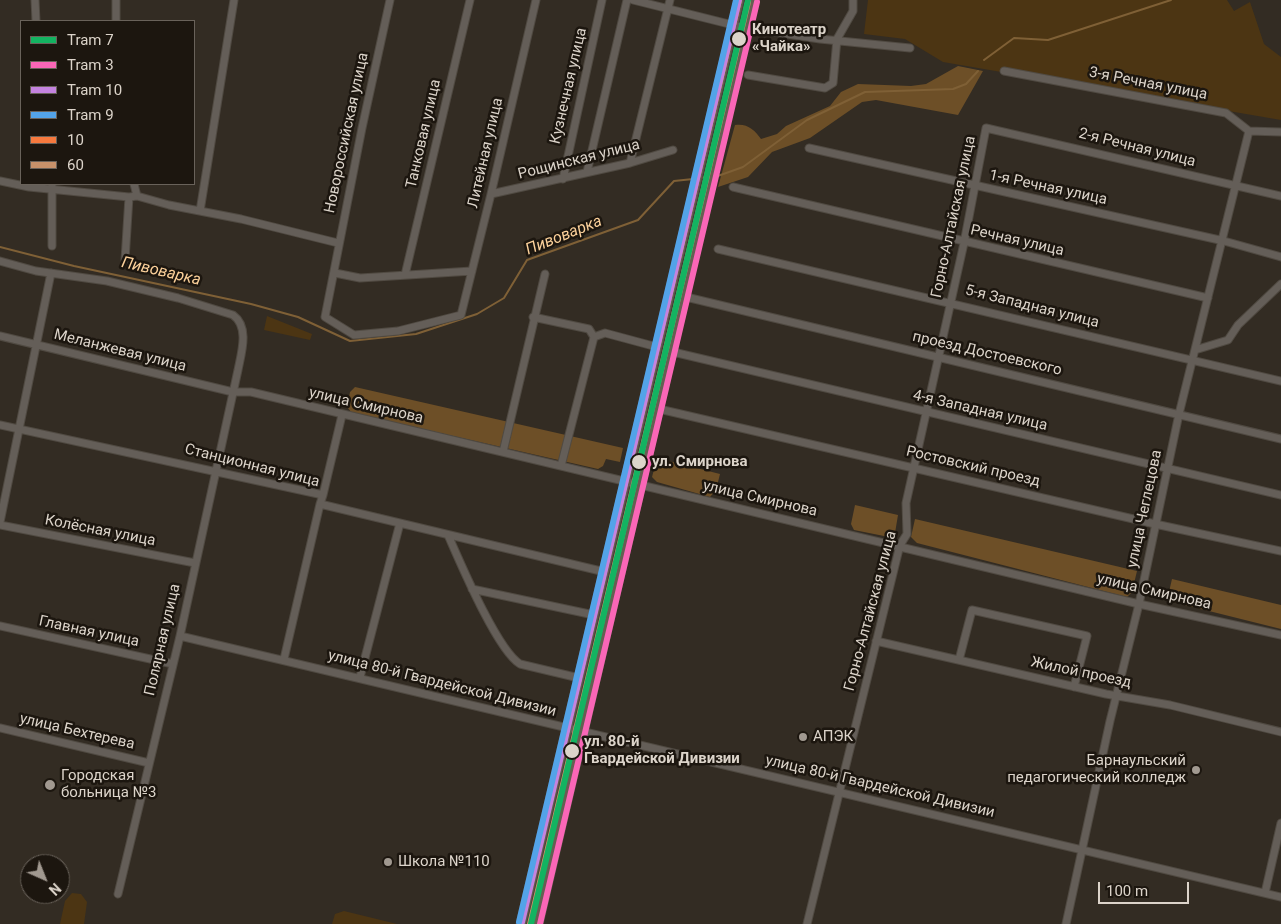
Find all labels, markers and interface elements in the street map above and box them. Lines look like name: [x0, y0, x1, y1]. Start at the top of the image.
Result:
legend: [20, 20, 195, 185]
place label: Кинотеатр «Чайка»: [752, 21, 826, 56]
street label: Кузнечная улица: [547, 26, 591, 146]
marker: Кинотеатр «Чайка»: [730, 30, 748, 48]
text: Tram 7: [67, 31, 114, 49]
street label: Новороссийская улица: [321, 51, 373, 215]
text: Tram 3: [67, 56, 114, 74]
street label: 3-я Речная улица: [1087, 64, 1209, 104]
street label: Танковая улица: [403, 78, 445, 190]
text: Tram 10: [67, 81, 122, 99]
street label: Литейная улица: [465, 96, 507, 210]
text: Tram 9: [67, 106, 114, 124]
street label: 2-я Речная улица: [1077, 125, 1197, 171]
text: 10: [67, 131, 84, 149]
street label: Горно-Алтайская улица: [928, 134, 980, 300]
street label: Рощинская улица: [516, 136, 642, 184]
text: 60: [67, 156, 84, 174]
street label: 1-я Речная улица: [987, 167, 1109, 209]
water label: Пивоварка: [523, 212, 605, 260]
street label: Речная улица: [968, 221, 1066, 261]
water label: Пивоварка: [120, 254, 202, 290]
street label: 5-я Западная улица: [963, 282, 1101, 332]
street label: Меланжевая улица: [52, 326, 188, 376]
street label: проезд Достоевского: [911, 328, 1063, 380]
street label: улица Смирнова: [307, 384, 425, 428]
street label: 4-я Западная улица: [911, 387, 1049, 435]
street label: Станционная улица: [183, 441, 321, 491]
street label: Ростовский проезд: [904, 443, 1042, 491]
street label: улица Чеглецова: [1124, 448, 1166, 570]
marker: ул. Смирнова: [630, 453, 648, 471]
place label: ул. Смирнова: [652, 453, 747, 471]
street label: улица Смирнова: [701, 477, 819, 521]
street label: Колёсная улица: [43, 511, 157, 551]
street label: Горно-Алтайская улица: [841, 529, 901, 693]
street label: улица Смирнова: [1095, 570, 1213, 614]
street label: Полярная улица: [141, 582, 185, 698]
street label: Главная улица: [37, 613, 141, 651]
street label: улица 80-й Гвардейской Дивизии: [326, 647, 558, 721]
street label: Жилой проезд: [1029, 654, 1133, 692]
street label: улица Бехтерева: [18, 710, 136, 754]
place label: АПЭК: [813, 728, 853, 746]
marker: АПЭК: [797, 731, 809, 743]
place label: ул. 80-й Гвардейской Дивизии: [584, 733, 740, 768]
marker: ул. 80-й Гвардейской Дивизии: [563, 742, 581, 760]
street label: улица 80-й Гвардейской Дивизии: [764, 752, 996, 822]
place label: Барнаульский педагогический колледж: [1007, 752, 1186, 787]
marker: Барнаульский педагогический колледж: [1190, 764, 1202, 776]
place label: Городская больница №3: [61, 767, 156, 802]
marker: Городская больница №3: [43, 778, 57, 792]
place label: Школа №110: [398, 853, 490, 871]
north arrow: [20, 854, 70, 904]
marker: Школа №110: [382, 856, 394, 868]
scale bar: [1101, 872, 1192, 904]
text: N: [46, 880, 64, 898]
text: 100 m: [1106, 882, 1148, 900]

